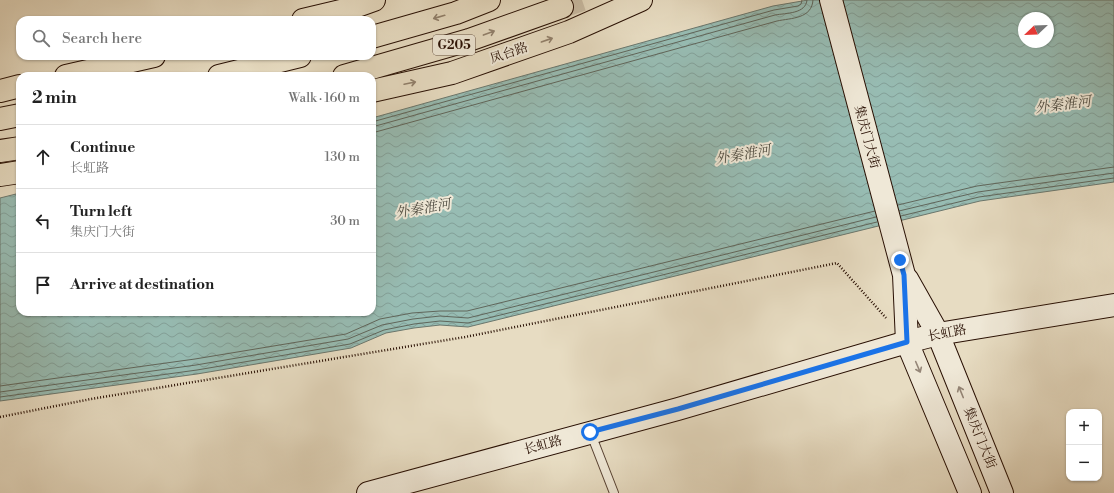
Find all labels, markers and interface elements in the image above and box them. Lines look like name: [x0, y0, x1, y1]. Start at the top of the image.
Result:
north arrow: [1018, 12, 1054, 48]
one-way arrow: [433, 14, 446, 21]
search box: [16, 16, 376, 60]
icon: search: [30, 27, 52, 49]
text: Search here: [62, 29, 142, 48]
one-way arrow: [482, 29, 494, 37]
road number: G205: [433, 35, 475, 55]
one-way arrow: [541, 35, 553, 43]
street label: 凤台路: [488, 39, 530, 67]
one-way arrow: [403, 78, 416, 86]
text: 2 min: [32, 87, 77, 109]
text: Walk · 160 m: [289, 90, 360, 106]
water label: 外秦淮河: [1034, 92, 1095, 117]
street label: 集庆门大街: [851, 104, 883, 170]
text: Continue: [70, 138, 135, 157]
water label: 外秦淮河: [714, 141, 775, 169]
icon: ahead: [32, 146, 54, 168]
text: 130 m: [325, 149, 360, 165]
text: 长虹路: [70, 160, 109, 176]
water label: 外秦淮河: [394, 195, 455, 223]
text: Turn left: [70, 202, 132, 221]
icon: left: [32, 210, 54, 232]
text: 30 m: [330, 213, 360, 229]
text: 集庆门大街: [70, 224, 135, 240]
route end: [891, 251, 909, 269]
icon: arrive: [32, 274, 54, 296]
text: Arrive at destination: [70, 275, 214, 294]
street label: 长虹路: [926, 321, 968, 345]
one-way arrow: [915, 361, 922, 373]
one-way arrow: [957, 387, 965, 399]
street label: 集庆门大街: [960, 405, 1000, 471]
map controls: [1066, 409, 1102, 481]
button: +: [1066, 409, 1102, 445]
route start: [581, 423, 599, 441]
street label: 长虹路: [522, 432, 564, 458]
button: −: [1066, 445, 1102, 481]

